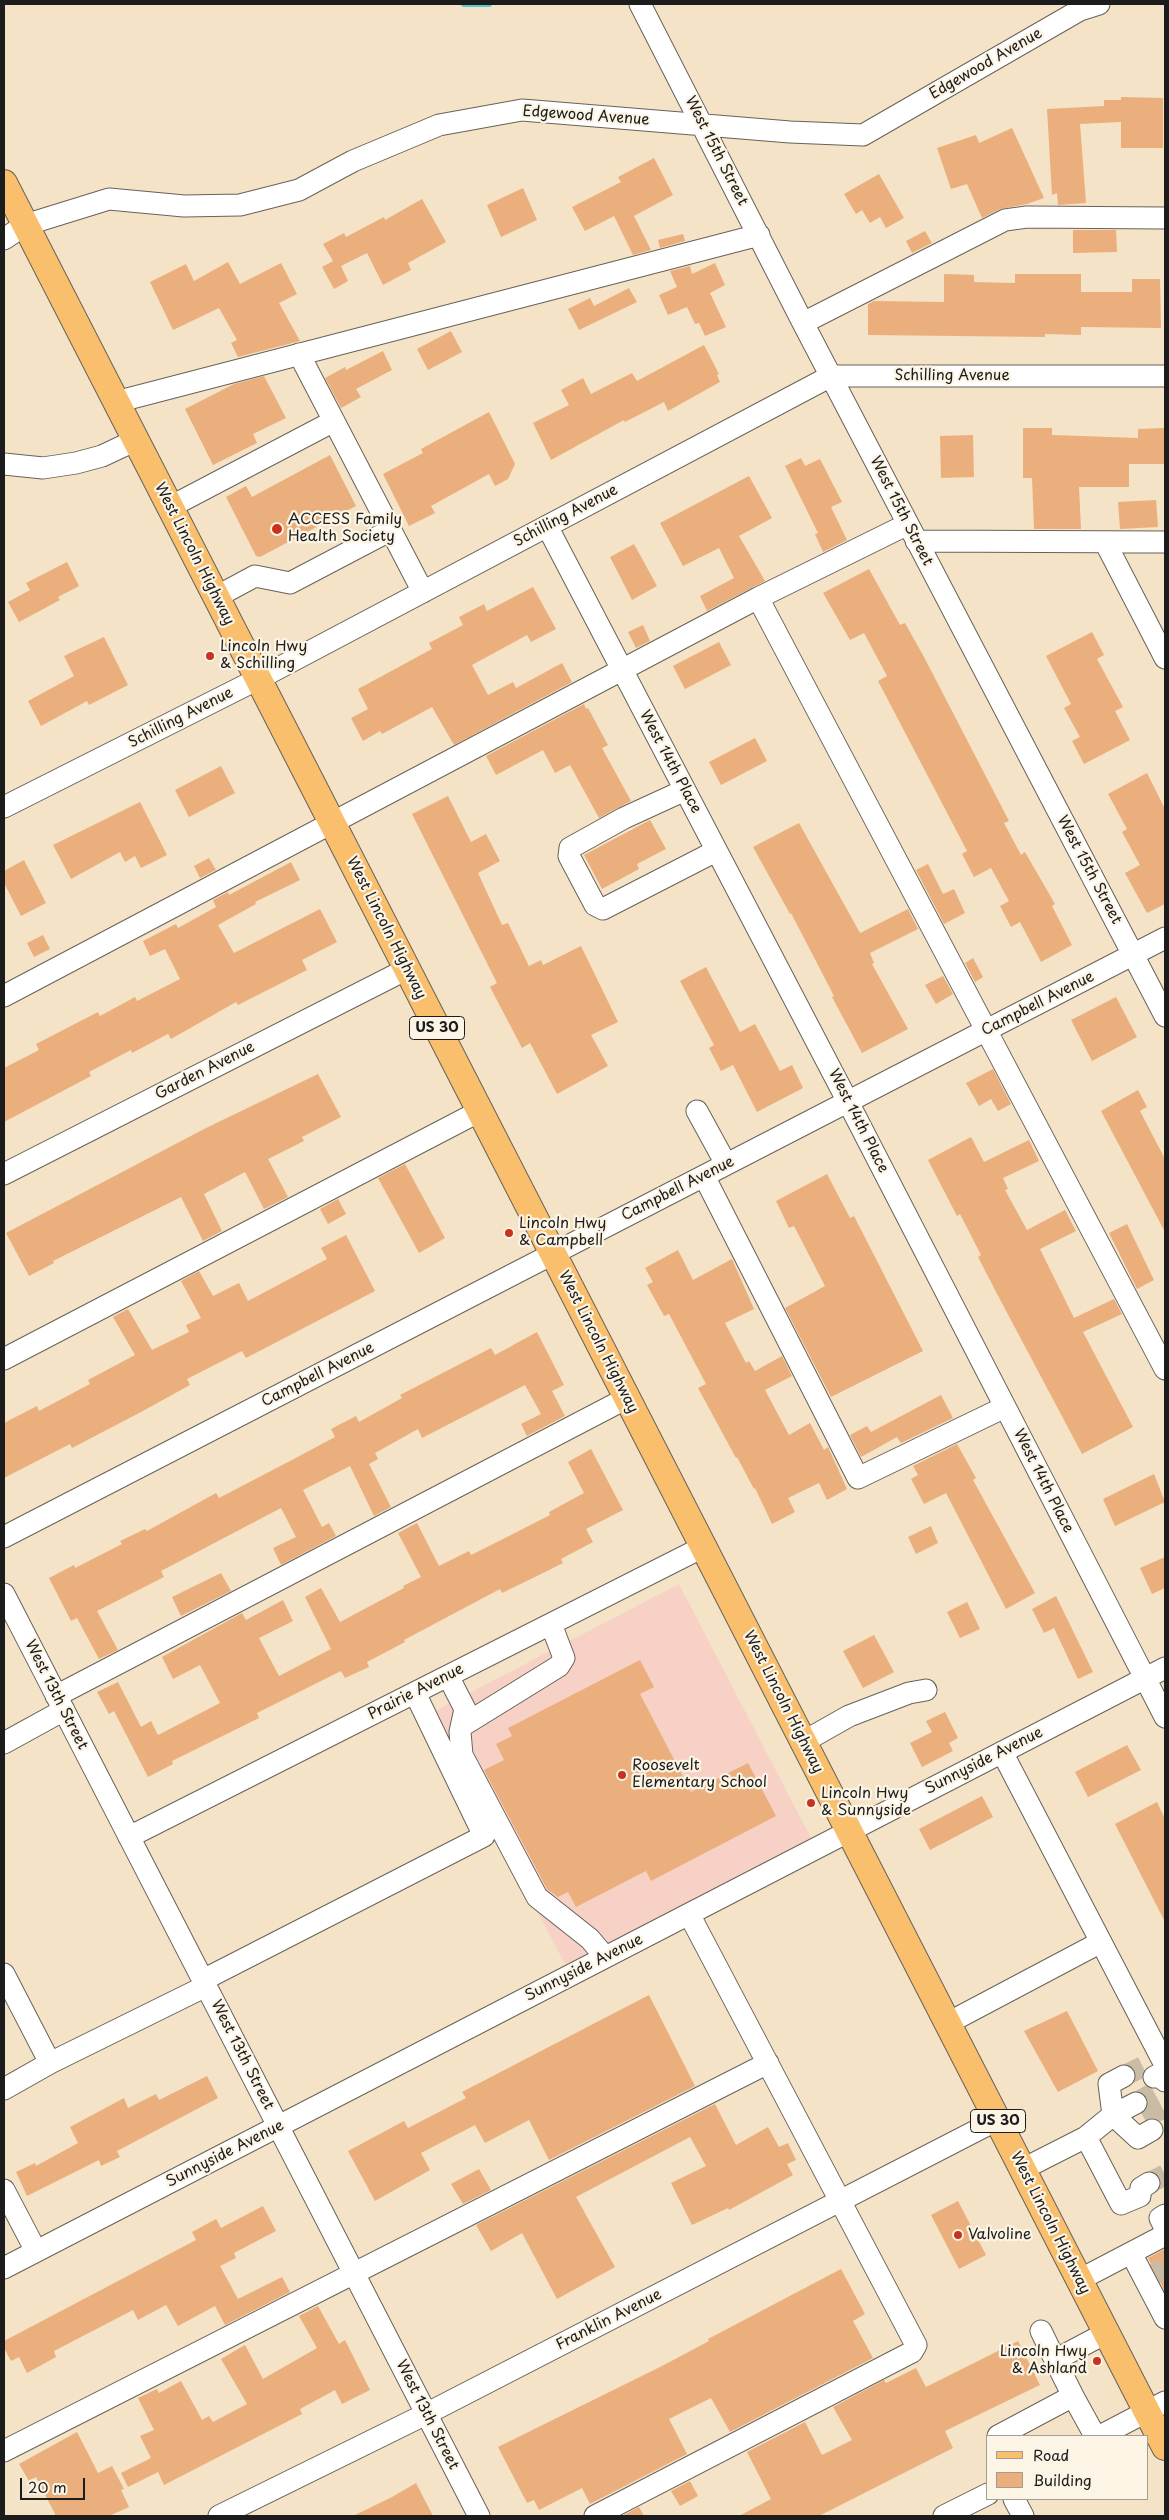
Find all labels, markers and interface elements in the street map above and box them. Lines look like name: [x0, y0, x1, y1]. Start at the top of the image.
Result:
street label: Edgewood Avenue: [926, 24, 1046, 104]
street label: West 15th Street: [681, 93, 751, 209]
street label: Edgewood Avenue: [522, 103, 650, 129]
street label: Schilling Avenue: [894, 367, 1010, 385]
street label: West 15th Street: [866, 453, 936, 569]
street label: West Lincoln Highway: [150, 480, 238, 628]
street label: Schilling Avenue: [511, 481, 621, 551]
place label: ACCESS Family Health Society: [288, 511, 402, 546]
marker: ACCESS Family Health Society: [270, 522, 284, 536]
place label: Lincoln Hwy & Schilling: [220, 638, 307, 673]
marker: Lincoln Hwy & Schilling: [204, 650, 216, 662]
street label: Schilling Avenue: [126, 684, 236, 752]
street label: West 14th Place: [635, 707, 705, 817]
street label: West 15th Street: [1053, 813, 1125, 927]
street label: West Lincoln Highway: [342, 854, 430, 1002]
street label: Campbell Avenue: [979, 968, 1097, 1040]
road number: US 30: [410, 1016, 464, 1040]
street label: Garden Avenue: [152, 1038, 258, 1104]
street label: West 14th Place: [824, 1066, 892, 1176]
street label: Campbell Avenue: [619, 1153, 737, 1225]
place label: Lincoln Hwy & Campbell: [519, 1215, 606, 1250]
marker: Lincoln Hwy & Campbell: [503, 1227, 515, 1239]
street label: West Lincoln Highway: [554, 1268, 642, 1416]
street label: Campbell Avenue: [259, 1339, 377, 1411]
street label: West 14th Place: [1009, 1426, 1077, 1536]
street label: West Lincoln Highway: [739, 1628, 827, 1776]
street label: West 13th Street: [21, 1637, 91, 1753]
street label: Prairie Avenue: [365, 1660, 467, 1724]
street label: Sunnyside Avenue: [922, 1724, 1046, 1798]
place label: Roosevelt Elementary School: [632, 1757, 767, 1792]
marker: Roosevelt Elementary School: [616, 1769, 628, 1781]
place label: Lincoln Hwy & Sunnyside: [821, 1785, 911, 1820]
marker: Lincoln Hwy & Sunnyside: [805, 1797, 817, 1809]
street label: Sunnyside Avenue: [522, 1931, 646, 2005]
street label: West 13th Street: [207, 1997, 277, 2113]
road number: US 30: [970, 2110, 1026, 2132]
street label: Sunnyside Avenue: [163, 2117, 287, 2191]
street label: West Lincoln Highway: [1006, 2149, 1094, 2297]
place label: Valvoline: [968, 2226, 1031, 2244]
marker: Valvoline: [952, 2229, 964, 2241]
street label: Franklin Avenue: [553, 2286, 665, 2354]
place label: Lincoln Hwy & Ashland: [1000, 2343, 1087, 2378]
marker: Lincoln Hwy & Ashland: [1091, 2355, 1103, 2367]
street label: West 13th Street: [392, 2357, 462, 2473]
legend: [986, 2435, 1149, 2500]
text: Road: [1033, 2443, 1069, 2466]
scale bar: [22, 2468, 88, 2500]
text: Building: [1033, 2468, 1092, 2491]
text: 20 m: [28, 2475, 67, 2498]

